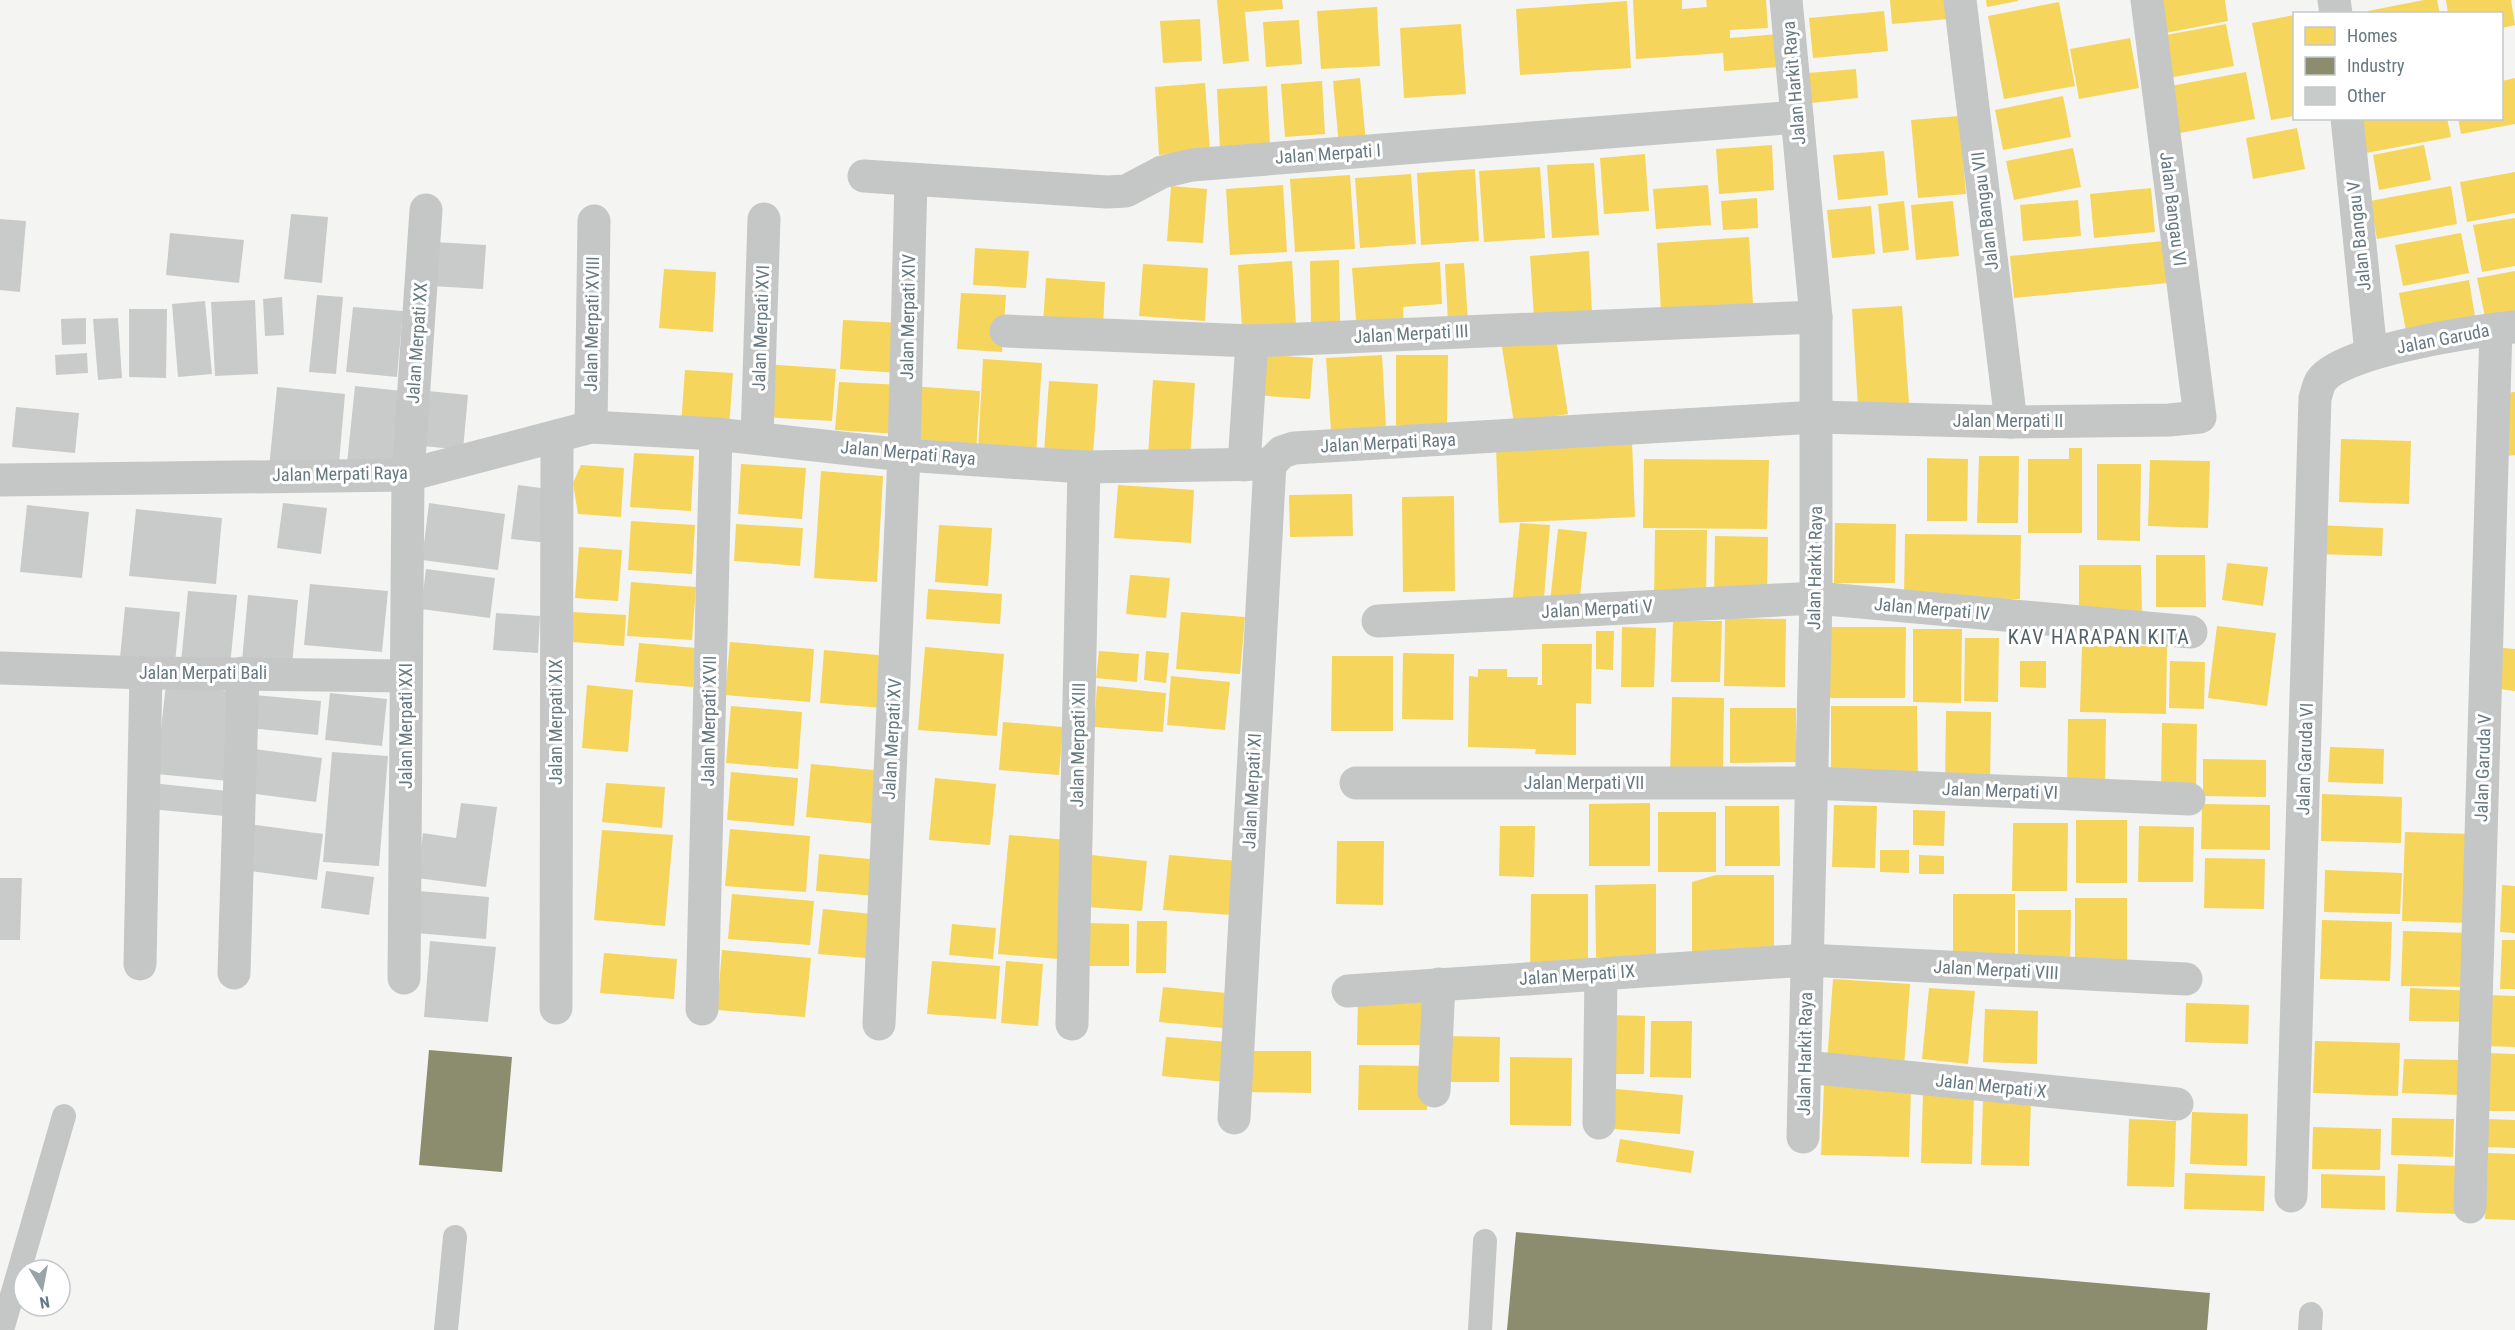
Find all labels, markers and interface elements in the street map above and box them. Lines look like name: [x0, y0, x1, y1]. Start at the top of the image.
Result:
legend: [2293, 12, 2503, 120]
street label: Jalan Harkit Raya: [1778, 20, 1809, 146]
text: Homes: [2347, 25, 2397, 46]
text: Industry: [2347, 55, 2405, 76]
text: Other: [2347, 85, 2386, 106]
street label: Jalan Merpati I: [1274, 139, 1382, 168]
street label: Jalan Bangau VII: [1967, 150, 2002, 272]
street label: Jalan Bangau VI: [2156, 151, 2191, 267]
street label: Jalan Bangau V: [2342, 180, 2375, 292]
street label: Jalan Merpati XIV: [896, 254, 919, 380]
street label: Jalan Merpati XVIII: [580, 256, 603, 392]
street label: Jalan Merpati XVI: [748, 265, 773, 391]
street label: Jalan Merpati XX: [402, 282, 431, 404]
street label: Jalan Garuda: [2395, 319, 2491, 358]
street label: Jalan Merpati III: [1353, 320, 1469, 347]
street label: Jalan Merpati II: [1953, 410, 2063, 431]
street label: Jalan Merpati Raya: [1320, 428, 1456, 457]
street label: Jalan Merpati Raya: [840, 436, 976, 469]
street label: Jalan Merpati Raya: [272, 462, 408, 485]
street label: Jalan Harkit Raya: [1803, 506, 1826, 630]
street label: Jalan Merpati IV: [1873, 593, 1991, 624]
street label: Jalan Merpati V: [1541, 595, 1653, 622]
district label: KAV HARAPAN KITA: [2008, 625, 2190, 649]
street label: Jalan Merpati XVII: [697, 655, 720, 787]
street label: Jalan Merpati XIX: [545, 659, 566, 785]
street label: Jalan Merpati Bali: [139, 662, 267, 683]
street label: Jalan Merpati XXI: [395, 663, 416, 789]
street label: Jalan Merpati XV: [878, 678, 905, 800]
street label: Jalan Merpati XIII: [1066, 682, 1089, 808]
street label: Jalan Garuda VI: [2292, 702, 2317, 816]
street label: Jalan Garuda V: [2470, 714, 2495, 822]
street label: Jalan Merpati XI: [1238, 733, 1265, 849]
street label: Jalan Merpati VII: [1524, 772, 1644, 793]
street label: Jalan Merpati VI: [1942, 778, 2058, 803]
street label: Jalan Merpati VIII: [1933, 956, 2059, 983]
street label: Jalan Merpati IX: [1518, 960, 1636, 989]
street label: Jalan Harkit Raya: [1793, 992, 1816, 1116]
street label: Jalan Merpati X: [1935, 1069, 2048, 1102]
north arrow: [12, 1258, 72, 1318]
text: N: [38, 1292, 51, 1312]

